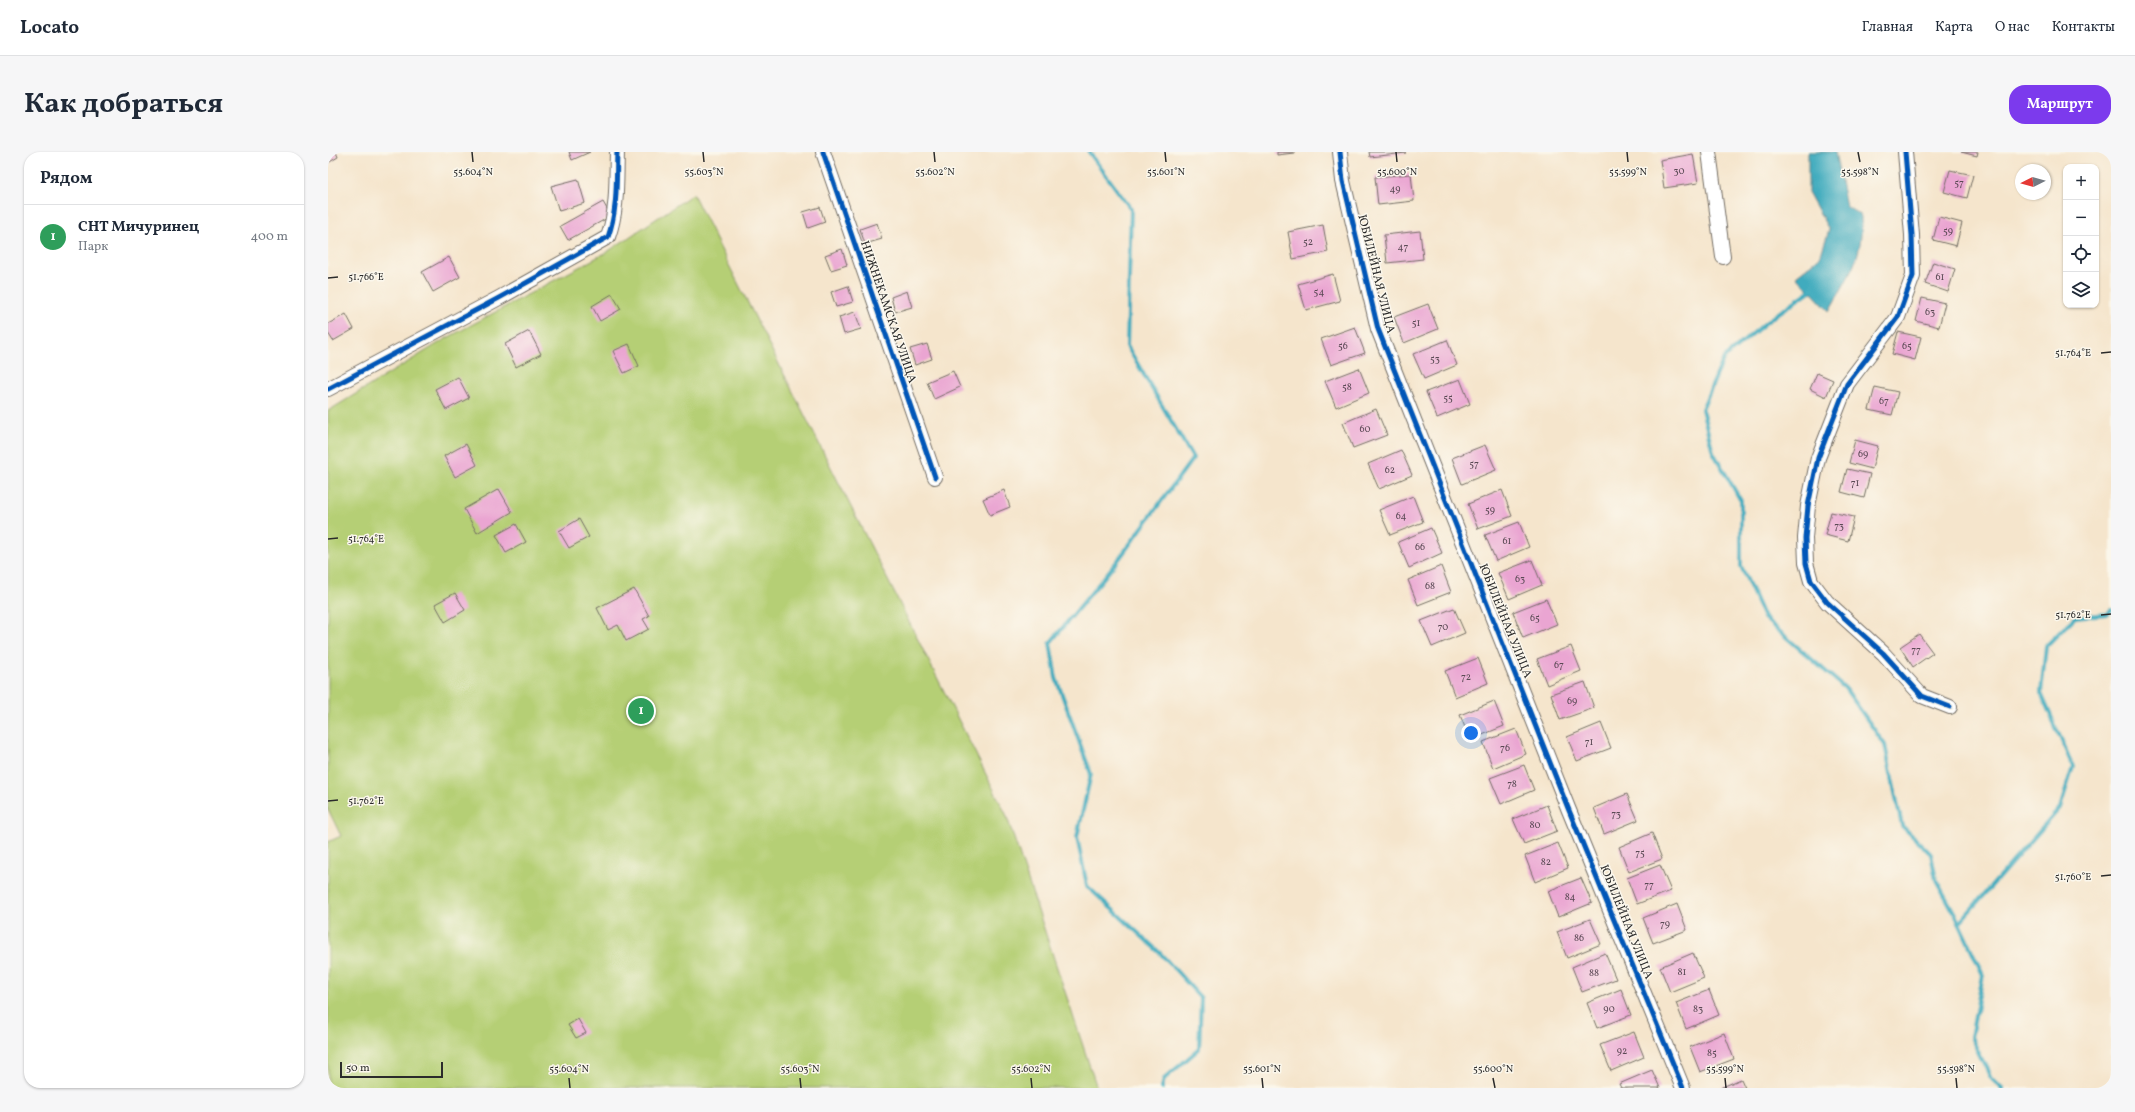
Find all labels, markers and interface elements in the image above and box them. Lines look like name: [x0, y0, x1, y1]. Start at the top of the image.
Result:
text: Locato: [20, 15, 79, 41]
text: Главная: [1862, 18, 1913, 37]
text: Карта: [1935, 18, 1973, 37]
text: О нас: [1995, 18, 2030, 37]
text: Контакты: [2052, 18, 2115, 37]
text: Как добраться: [24, 85, 223, 124]
button: Маршрут: [2009, 85, 2111, 124]
house number: 30: [1674, 164, 1684, 178]
north arrow: [2015, 164, 2051, 200]
map controls: [2063, 164, 2099, 308]
button: +: [2063, 164, 2099, 200]
text: 55.604°N: [453, 165, 493, 179]
text: 55.603°N: [684, 165, 724, 179]
text: 55.602°N: [915, 165, 955, 179]
text: 55.601°N: [1147, 165, 1186, 179]
text: 55.600°N: [1377, 165, 1418, 179]
text: 55.599°N: [1609, 165, 1647, 179]
text: 55.598°N: [1841, 165, 1879, 179]
text: Рядом: [40, 167, 93, 190]
house number: 57: [1954, 176, 1964, 190]
house number: 49: [1390, 182, 1400, 196]
button: −: [2063, 200, 2099, 236]
street label: ЮБИЛЕЙНАЯ УЛИЦА: [1353, 213, 1400, 336]
text: СНТ Мичуринец: [78, 217, 199, 238]
house number: 59: [1943, 224, 1953, 238]
text: 1: [50, 228, 56, 246]
text: 400 m: [251, 228, 288, 246]
house number: 52: [1303, 235, 1313, 249]
button: locate: [2063, 236, 2099, 272]
text: Парк: [78, 238, 108, 256]
street label: НИЖНЕКАМСКАЯ УЛИЦА: [856, 239, 920, 386]
house number: 47: [1398, 240, 1409, 254]
text: 51.766°E: [348, 270, 384, 284]
house number: 61: [1936, 270, 1945, 284]
button: layers: [2063, 272, 2099, 308]
house number: 54: [1314, 285, 1324, 299]
house number: 63: [1925, 305, 1935, 319]
house number: 51: [1412, 316, 1420, 330]
house number: 56: [1338, 339, 1348, 353]
house number: 65: [1902, 339, 1912, 353]
text: 51.764°E: [2055, 346, 2091, 360]
house number: 53: [1430, 352, 1440, 366]
house number: 58: [1342, 380, 1352, 394]
house number: 55: [1443, 391, 1453, 405]
house number: 67: [1879, 394, 1889, 408]
house number: 60: [1359, 422, 1371, 436]
house number: 69: [1858, 447, 1868, 461]
house number: 57: [1469, 457, 1479, 471]
house number: 62: [1385, 463, 1395, 477]
house number: 71: [1851, 476, 1859, 490]
house number: 59: [1485, 503, 1495, 517]
house number: 64: [1396, 509, 1406, 523]
house number: 73: [1834, 519, 1844, 533]
text: 51.764°E: [348, 532, 384, 546]
house number: 61: [1503, 534, 1512, 548]
house number: 66: [1415, 540, 1425, 554]
street label: ЮБИЛЕЙНАЯ УЛИЦА: [1475, 561, 1536, 681]
house number: 63: [1515, 572, 1525, 586]
house number: 68: [1425, 579, 1435, 593]
text: 51.762°E: [2055, 608, 2091, 622]
house number: 65: [1530, 611, 1540, 625]
house number: 70: [1438, 620, 1448, 634]
house number: 77: [1911, 643, 1921, 657]
house number: 67: [1554, 658, 1564, 672]
house number: 72: [1461, 670, 1471, 684]
house number: 69: [1567, 694, 1577, 708]
pin: 1: [628, 696, 654, 726]
your location: [1461, 723, 1481, 743]
house number: 71: [1585, 735, 1593, 749]
house number: 76: [1500, 741, 1510, 755]
house number: 78: [1507, 777, 1517, 791]
text: 51.762°E: [348, 794, 384, 808]
house number: 73: [1611, 807, 1621, 821]
house number: 80: [1529, 818, 1541, 832]
house number: 75: [1635, 846, 1645, 860]
house number: 82: [1541, 855, 1551, 869]
street label: ЮБИЛЕЙНАЯ УЛИЦА: [1596, 862, 1657, 982]
text: 51.760°E: [2055, 870, 2091, 884]
house number: 77: [1644, 878, 1654, 892]
house number: 84: [1565, 890, 1575, 904]
house number: 79: [1660, 917, 1670, 931]
house number: 86: [1574, 931, 1584, 945]
house number: 81: [1678, 965, 1687, 979]
house number: 88: [1589, 966, 1599, 980]
house number: 90: [1603, 1002, 1615, 1016]
house number: 83: [1693, 1002, 1703, 1016]
house number: 92: [1617, 1044, 1627, 1058]
house number: 85: [1707, 1046, 1717, 1060]
scale bar: [340, 1060, 443, 1079]
text: 50 m: [346, 1061, 370, 1076]
text: 55.604°N: [549, 1062, 589, 1076]
text: 55.603°N: [780, 1062, 820, 1076]
text: 55.602°N: [1011, 1062, 1051, 1076]
text: 55.601°N: [1243, 1062, 1282, 1076]
text: 55.600°N: [1473, 1062, 1514, 1076]
text: 55.599°N: [1706, 1062, 1744, 1076]
text: 55.598°N: [1937, 1062, 1975, 1076]

